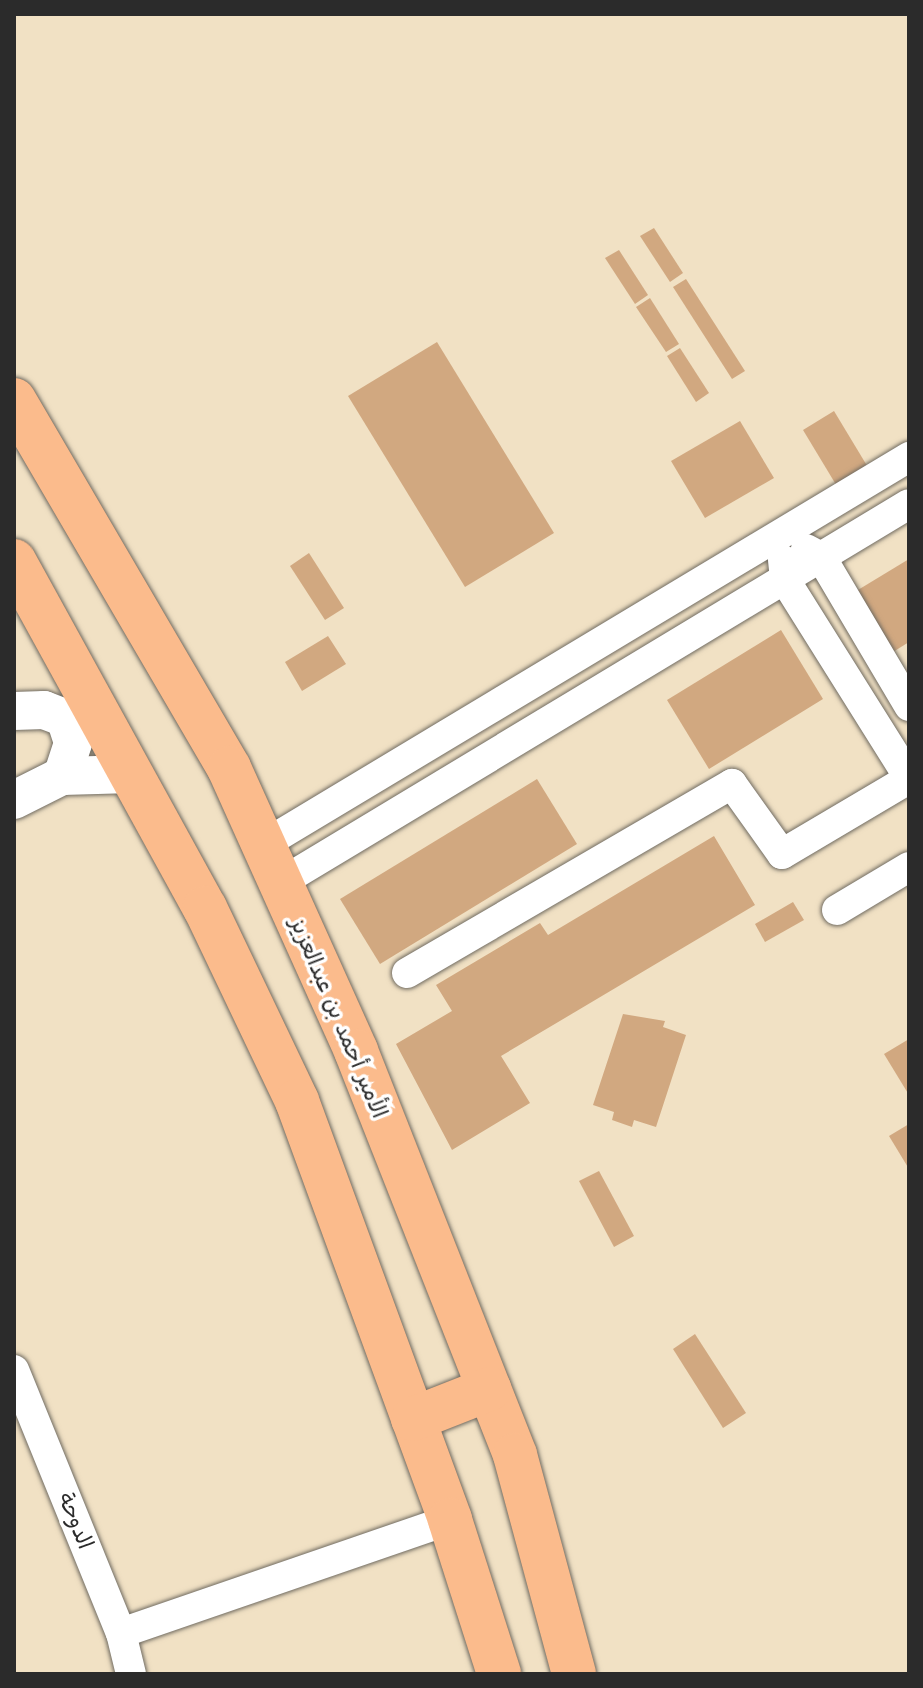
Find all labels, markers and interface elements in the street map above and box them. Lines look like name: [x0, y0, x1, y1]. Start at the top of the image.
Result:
street label: الأمير أحمد بن عبدالعزيز: [284, 914, 392, 1122]
street label: الدوحة: [52, 1489, 98, 1553]

